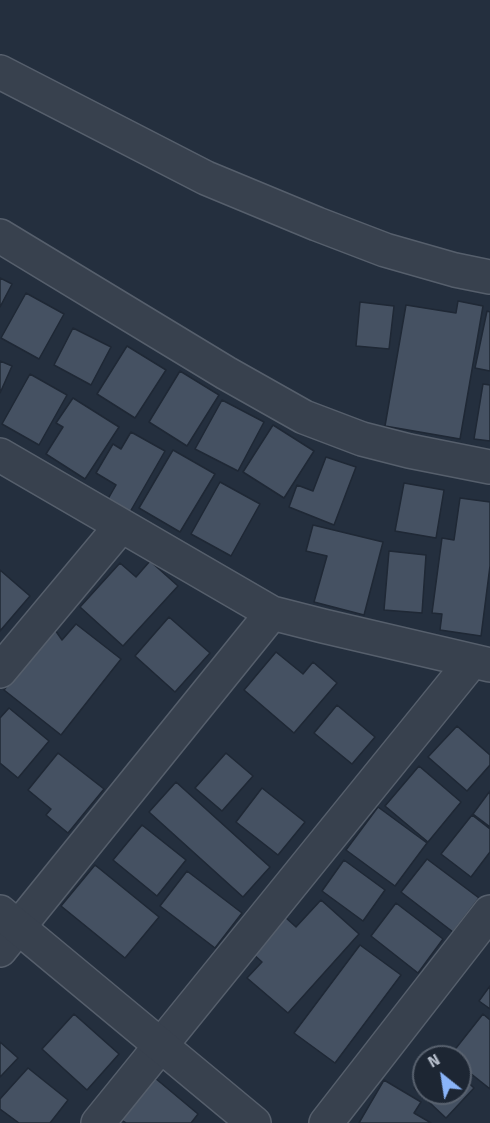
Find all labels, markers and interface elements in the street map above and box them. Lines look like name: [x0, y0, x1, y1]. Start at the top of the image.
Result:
north arrow: [412, 1045, 472, 1105]
text: N: [424, 1050, 443, 1072]

